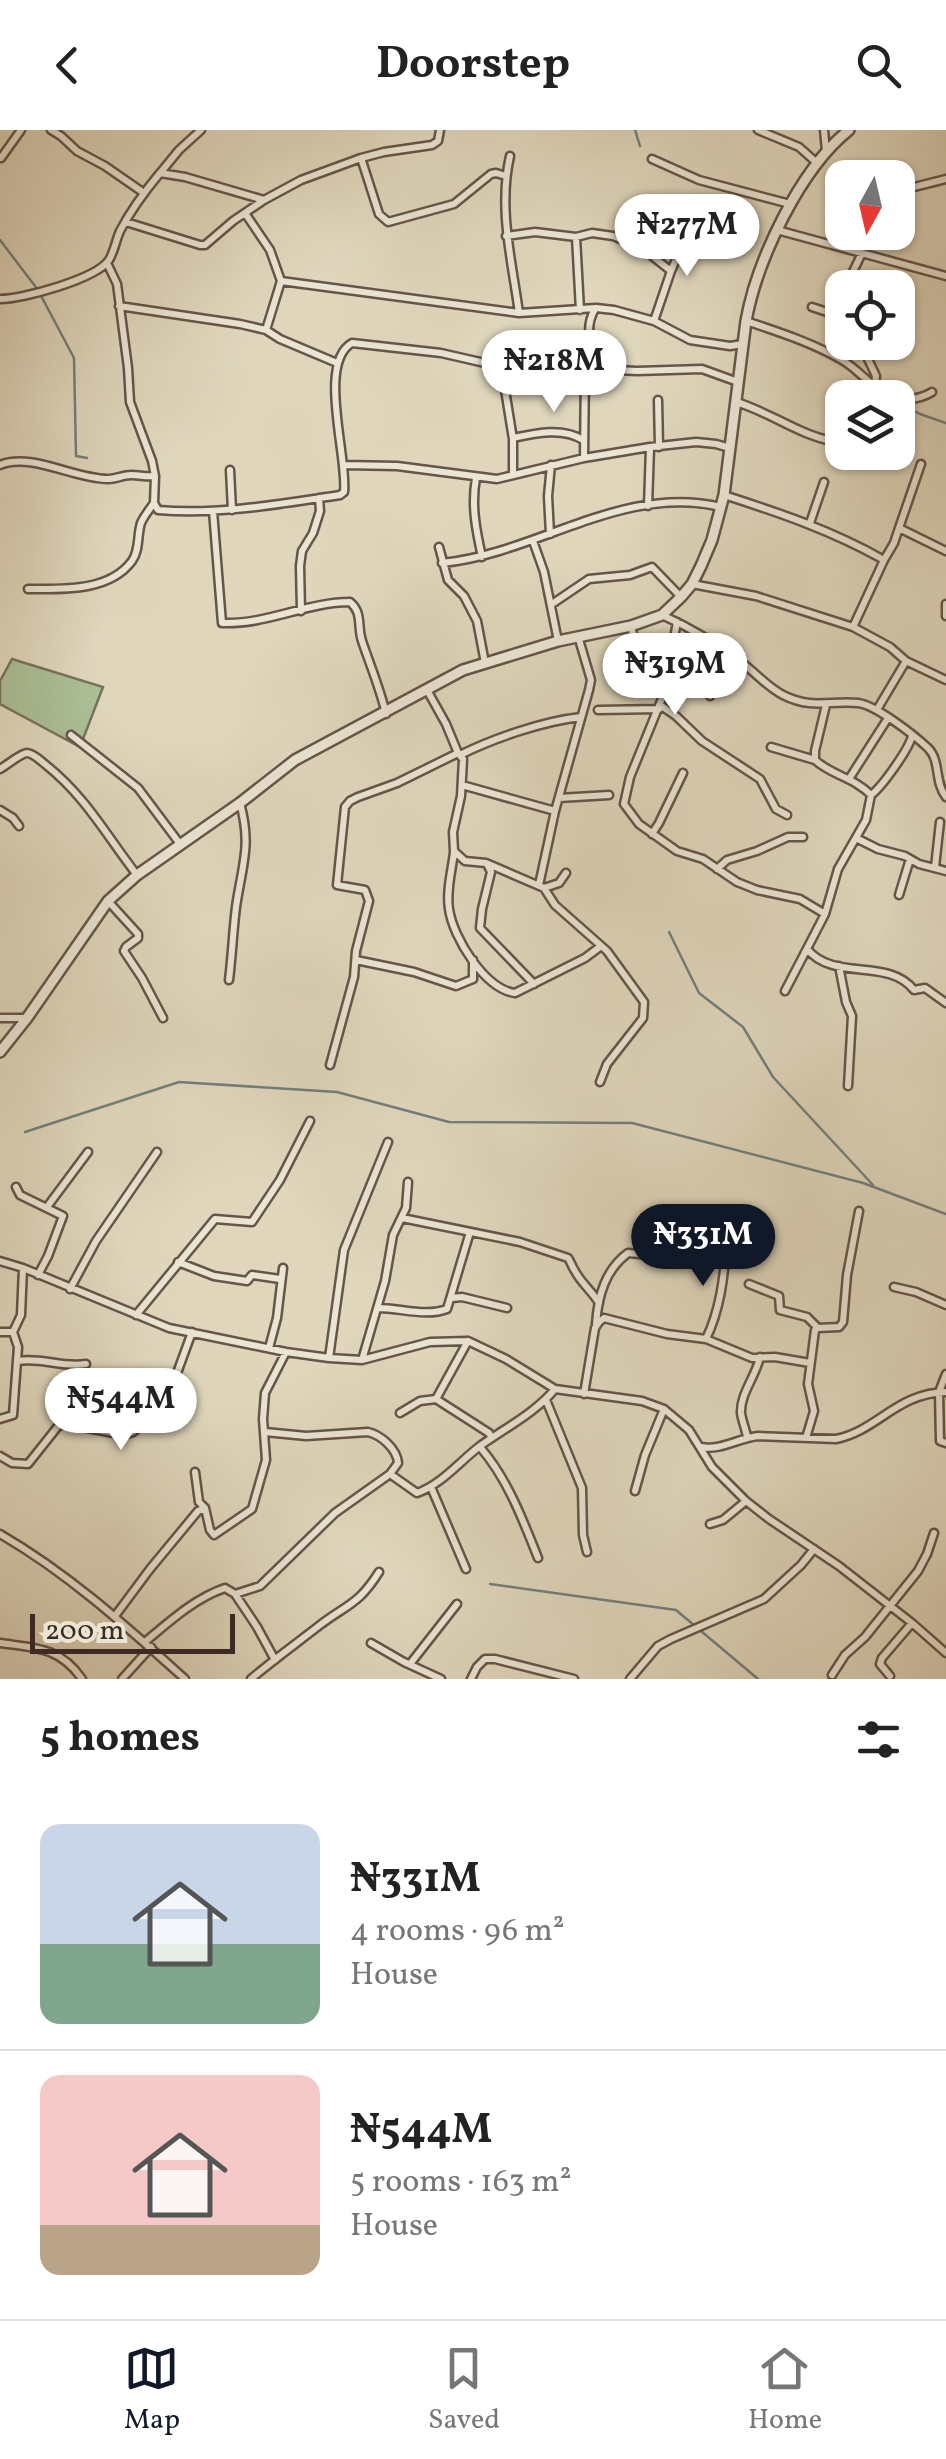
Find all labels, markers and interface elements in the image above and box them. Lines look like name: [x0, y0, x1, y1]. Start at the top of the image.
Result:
text: Doorstep: [376, 34, 570, 97]
icon: back: [40, 38, 95, 93]
icon: search: [851, 38, 906, 93]
north arrow: [825, 160, 915, 250]
map controls: [825, 160, 915, 470]
pin: ₦277M: [617, 194, 757, 279]
text: ₦277M: [637, 204, 738, 248]
button: locate: [825, 270, 915, 360]
pin: ₦218M: [484, 330, 624, 415]
text: ₦218M: [503, 340, 605, 384]
button: layers: [825, 380, 915, 470]
pin: ₦319M: [605, 633, 745, 718]
text: ₦319M: [625, 643, 726, 687]
pin: ₦331M: [633, 1204, 773, 1289]
text: ₦331M: [653, 1214, 753, 1258]
pin: ₦544M: [51, 1368, 191, 1453]
text: ₦544M: [67, 1378, 175, 1422]
scale bar: [30, 1609, 235, 1654]
text: 200 m: [45, 1612, 124, 1651]
text: 5 homes: [40, 1710, 200, 1769]
icon: filters: [851, 1712, 906, 1767]
text: ₦331M: [350, 1851, 481, 1910]
icon: home: [120, 1864, 240, 1984]
text: 4 rooms · 96 m²: [350, 1910, 565, 1954]
text: House: [350, 1954, 438, 1998]
text: ₦544M: [350, 2102, 492, 2161]
icon: home: [120, 2115, 240, 2235]
text: 5 rooms · 163 m²: [350, 2161, 572, 2205]
text: House: [350, 2205, 438, 2249]
tab: Map: [124, 2341, 180, 2440]
tab: Saved: [428, 2341, 500, 2440]
tab: Home: [748, 2341, 822, 2440]

